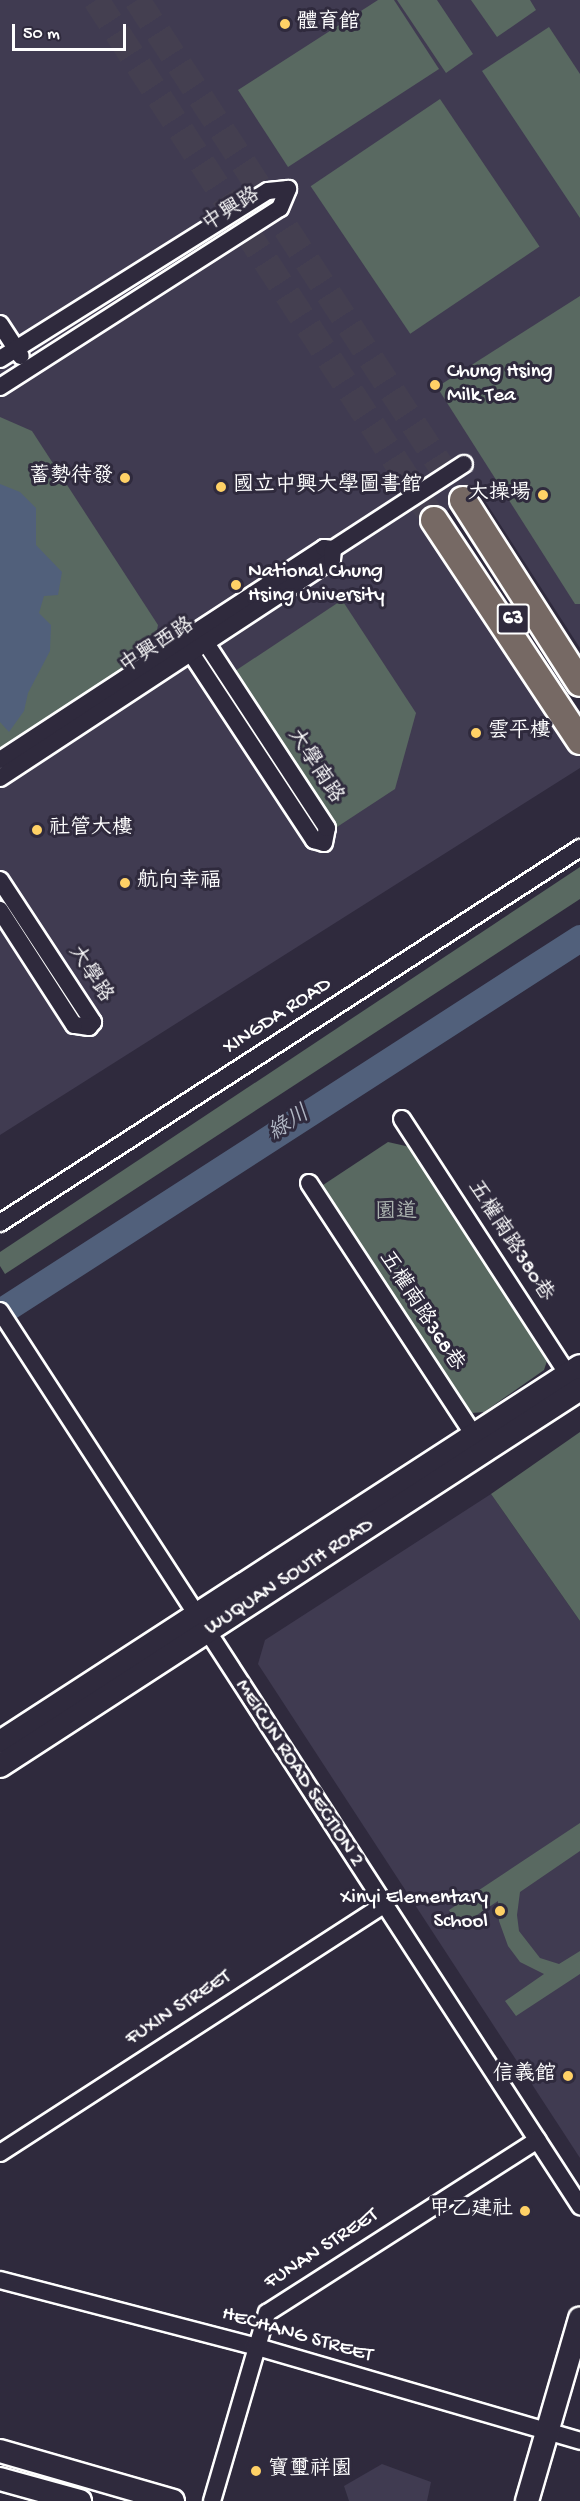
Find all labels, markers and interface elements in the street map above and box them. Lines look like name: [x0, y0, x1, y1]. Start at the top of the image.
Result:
place label: 體育館: [297, 11, 360, 37]
scale bar: [15, 12, 129, 50]
marker: 體育館: [278, 17, 292, 31]
text: 50 m: [23, 24, 60, 45]
street label: 中興路: [199, 184, 265, 238]
place label: Chung Hsing Milk Tea: [447, 360, 553, 410]
marker: Chung Hsing Milk Tea: [428, 378, 442, 392]
place label: 蓄勢待發: [29, 465, 113, 491]
marker: 蓄勢待發: [118, 471, 132, 485]
place label: 國立中興大學圖書館: [233, 474, 422, 500]
marker: 國立中興大學圖書館: [214, 480, 228, 494]
place label: 大操場: [468, 482, 531, 508]
marker: 大操場: [536, 488, 550, 502]
place label: National Chung Hsing University: [248, 560, 385, 610]
marker: National Chung Hsing University: [229, 578, 243, 592]
road number: 63: [496, 602, 530, 636]
street label: 中興西路: [116, 614, 200, 680]
place label: 雲平樓: [488, 720, 551, 746]
street label: 大學南路: [281, 725, 347, 809]
marker: 雲平樓: [469, 726, 483, 740]
place label: 社管大樓: [49, 817, 133, 843]
marker: 社管大樓: [30, 823, 44, 837]
place label: 航向幸福: [137, 870, 221, 896]
marker: 航向幸福: [118, 876, 132, 890]
street label: 大學路: [61, 942, 117, 1008]
street label: XINGDA ROAD: [219, 973, 337, 1061]
water label: 綠川: [264, 1102, 316, 1148]
street label: 五權南路380巷: [460, 1177, 558, 1307]
park label: 園道: [375, 1201, 417, 1227]
street label: 五權南路368巷: [372, 1247, 468, 1377]
street label: WUQUAN SOUTH ROAD: [201, 1514, 379, 1642]
street label: MEICUN ROAD SECTION 2: [228, 1675, 368, 1873]
place label: Xinyi Elementary School: [340, 1886, 488, 1936]
marker: Xinyi Elementary School: [493, 1904, 507, 1918]
street label: FUXIN STREET: [121, 1966, 237, 2052]
place label: 信義館: [493, 2063, 556, 2089]
marker: 信義館: [561, 2069, 575, 2083]
place label: 甲乙建社: [429, 2198, 513, 2224]
street label: FUNAN STREET: [260, 2204, 384, 2296]
marker: 甲乙建社: [518, 2204, 532, 2218]
street label: HECHANG STREET: [219, 2302, 375, 2370]
place label: 寶璽祥園: [268, 2458, 352, 2484]
marker: 寶璽祥園: [249, 2464, 263, 2478]

